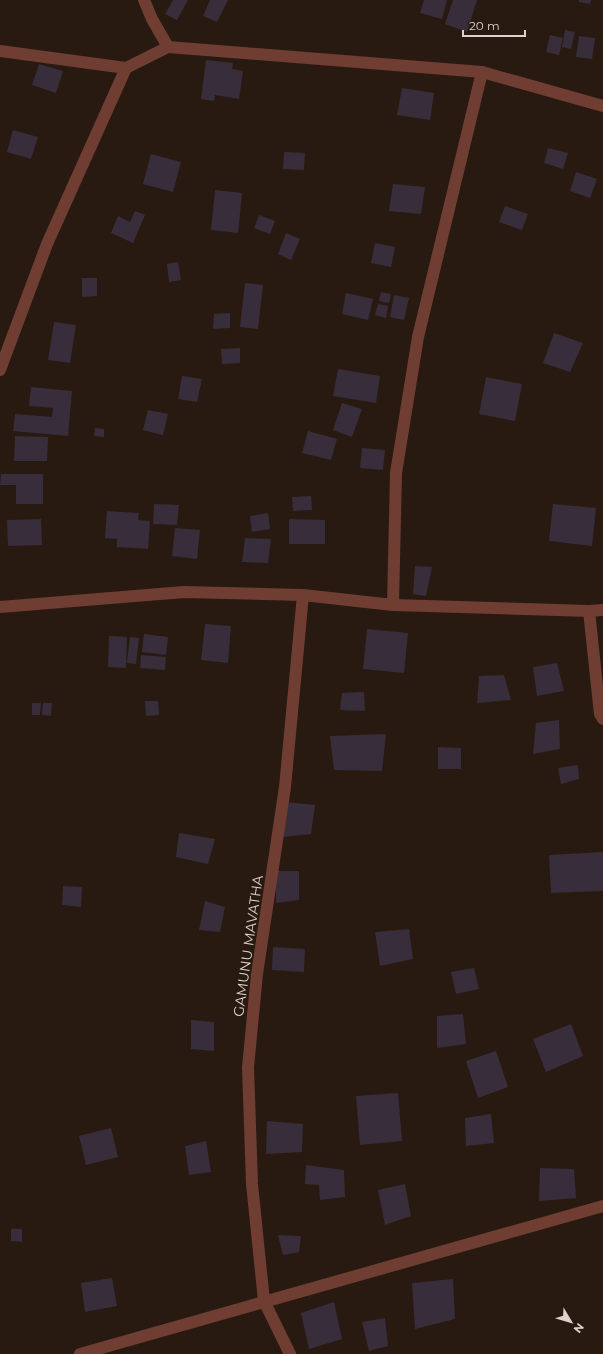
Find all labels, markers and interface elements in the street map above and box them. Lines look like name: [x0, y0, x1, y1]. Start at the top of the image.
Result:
scale bar: [463, 12, 525, 38]
text: 20 m: [469, 18, 500, 33]
street label: GAMUNU MAVATHA: [229, 873, 267, 1018]
north arrow: [551, 1302, 591, 1342]
text: N: [571, 1320, 587, 1336]

